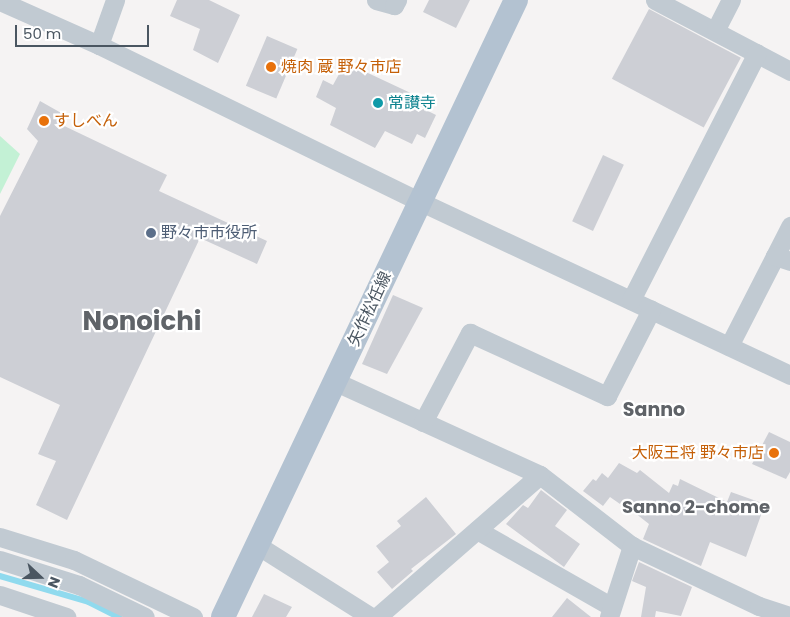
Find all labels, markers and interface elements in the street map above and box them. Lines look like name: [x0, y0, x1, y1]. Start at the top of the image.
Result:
scale bar: [18, 15, 151, 47]
text: 50 m: [23, 23, 61, 44]
place label: 焼肉 蔵 野々市店: [281, 57, 402, 77]
marker: 焼肉 蔵 野々市店: [265, 61, 277, 73]
place label: 常讃寺: [388, 93, 436, 113]
marker: 常讃寺: [372, 97, 384, 109]
place label: すしべん: [54, 111, 118, 131]
marker: すしべん: [38, 115, 50, 127]
place label: 野々市市役所: [161, 223, 257, 243]
marker: 野々市市役所: [145, 227, 157, 239]
street label: 矢作松任線: [344, 269, 396, 349]
district label: Nonoichi: [83, 306, 201, 338]
district label: Sanno: [623, 399, 685, 421]
place label: 大阪王将 野々市店: [632, 443, 764, 463]
marker: 大阪王将 野々市店: [768, 447, 780, 459]
district label: Sanno 2-chome: [622, 496, 770, 518]
north arrow: [15, 552, 65, 602]
text: N: [43, 574, 65, 591]

